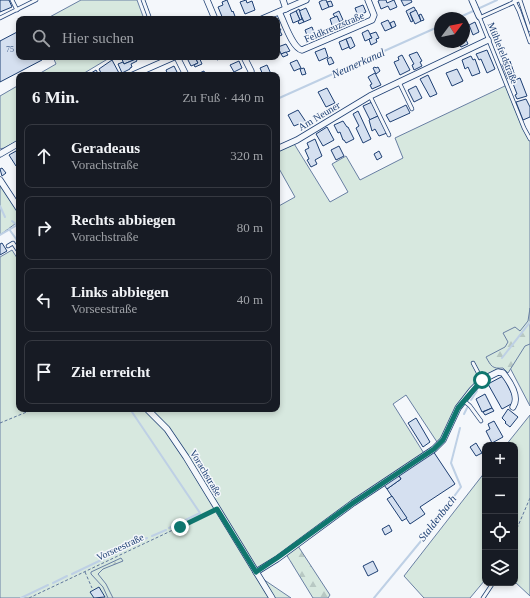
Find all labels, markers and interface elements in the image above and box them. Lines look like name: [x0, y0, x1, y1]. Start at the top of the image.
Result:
street label: Feldkreuzstraße: [302, 9, 366, 45]
north arrow: [434, 12, 470, 48]
search box: [16, 16, 280, 60]
street label: Mühlefeldstraße: [486, 21, 521, 86]
icon: search: [30, 27, 52, 49]
text: Hier suchen: [62, 30, 134, 46]
house number: 75: [6, 45, 14, 54]
water label: Neunerkanal: [329, 46, 386, 80]
text: 6 Min.: [32, 88, 79, 107]
text: Zu Fuß · 440 m: [182, 90, 264, 105]
street label: Am Neuner: [296, 99, 343, 133]
text: Geradeaus: [71, 140, 140, 156]
icon: ahead: [33, 145, 55, 167]
text: 320 m: [230, 148, 263, 163]
text: Vorachstraße: [71, 157, 139, 172]
text: Rechts abbiegen: [71, 212, 176, 228]
icon: right: [33, 217, 55, 239]
text: 80 m: [237, 220, 263, 235]
text: Vorachstraße: [71, 229, 139, 244]
text: Links abbiegen: [71, 284, 169, 300]
icon: left: [33, 289, 55, 311]
text: 40 m: [237, 292, 263, 307]
text: Vorseestraße: [71, 301, 137, 316]
icon: arrive: [33, 361, 55, 383]
text: Ziel erreicht: [71, 364, 150, 380]
route start: [473, 371, 491, 389]
map controls: [482, 442, 518, 586]
button: +: [482, 442, 518, 478]
street label: Vorachstraße: [188, 448, 224, 499]
button: −: [482, 478, 518, 514]
water label: Staldenbach: [416, 492, 459, 543]
button: locate: [482, 514, 518, 550]
route end: [171, 518, 189, 536]
street label: Vorseestraße: [95, 531, 146, 563]
button: layers: [482, 550, 518, 586]

